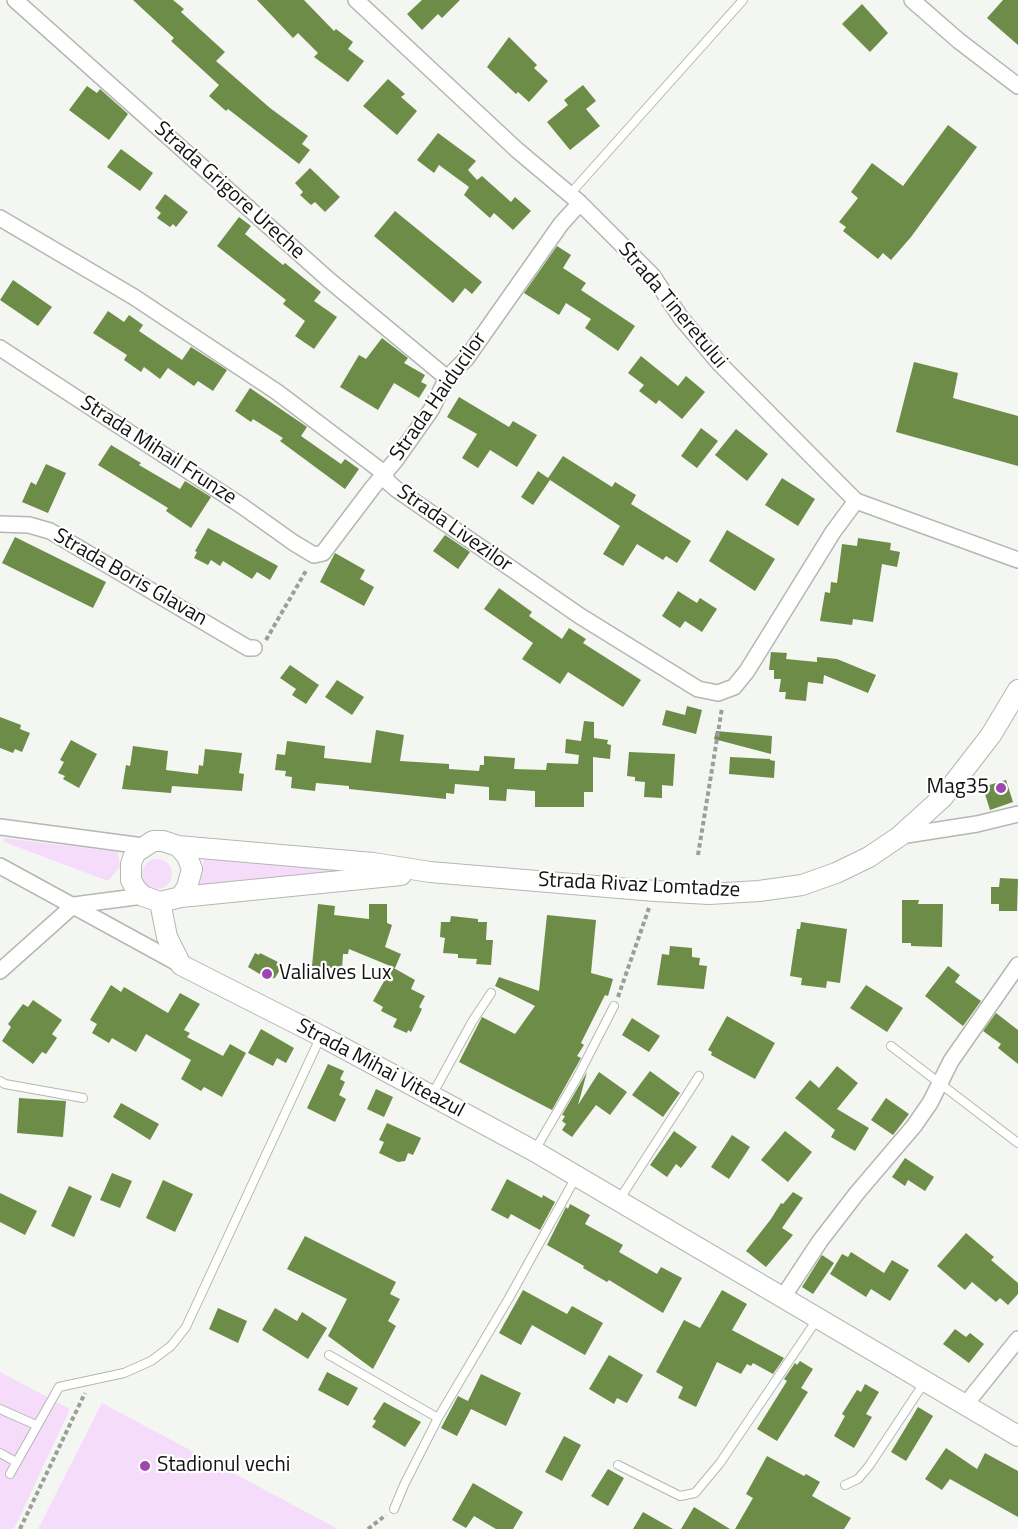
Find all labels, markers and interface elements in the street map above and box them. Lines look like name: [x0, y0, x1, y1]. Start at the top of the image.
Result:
street label: Strada Grigore Ureche: [149, 117, 309, 265]
street label: Strada Tineretului: [612, 238, 732, 374]
street label: Strada Haiducilor: [385, 328, 493, 466]
street label: Strada Mihail Frunze: [75, 391, 241, 511]
street label: Strada Livezilor: [391, 480, 517, 578]
street label: Strada Boris Glavan: [49, 524, 211, 632]
place label: Mag35: [927, 775, 989, 801]
marker: Mag35: [994, 781, 1008, 795]
street label: Strada Rivaz Lomtadze: [537, 868, 741, 904]
place label: Valialves Lux: [279, 961, 391, 987]
marker: Valialves Lux: [260, 967, 274, 981]
street label: Strada Mihai Viteazul: [292, 1014, 468, 1124]
place label: Stadionul vechi: [157, 1453, 290, 1479]
marker: Stadionul vechi: [138, 1459, 152, 1473]

